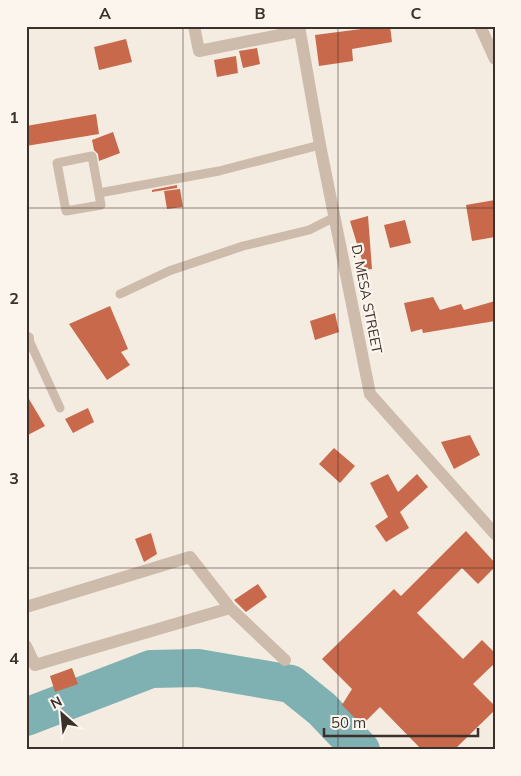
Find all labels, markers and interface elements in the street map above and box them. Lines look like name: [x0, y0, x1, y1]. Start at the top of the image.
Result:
text: A: [99, 3, 111, 23]
text: B: [254, 3, 266, 23]
text: C: [411, 3, 422, 23]
text: 1: [9, 107, 19, 127]
street label: D. MESA STREET: [348, 243, 387, 356]
text: 2: [9, 288, 19, 308]
text: 3: [9, 468, 19, 488]
text: 4: [9, 648, 19, 668]
north arrow: [38, 688, 88, 738]
text: N: [47, 692, 65, 713]
scale bar: [324, 706, 477, 738]
text: 50 m: [331, 713, 366, 732]

